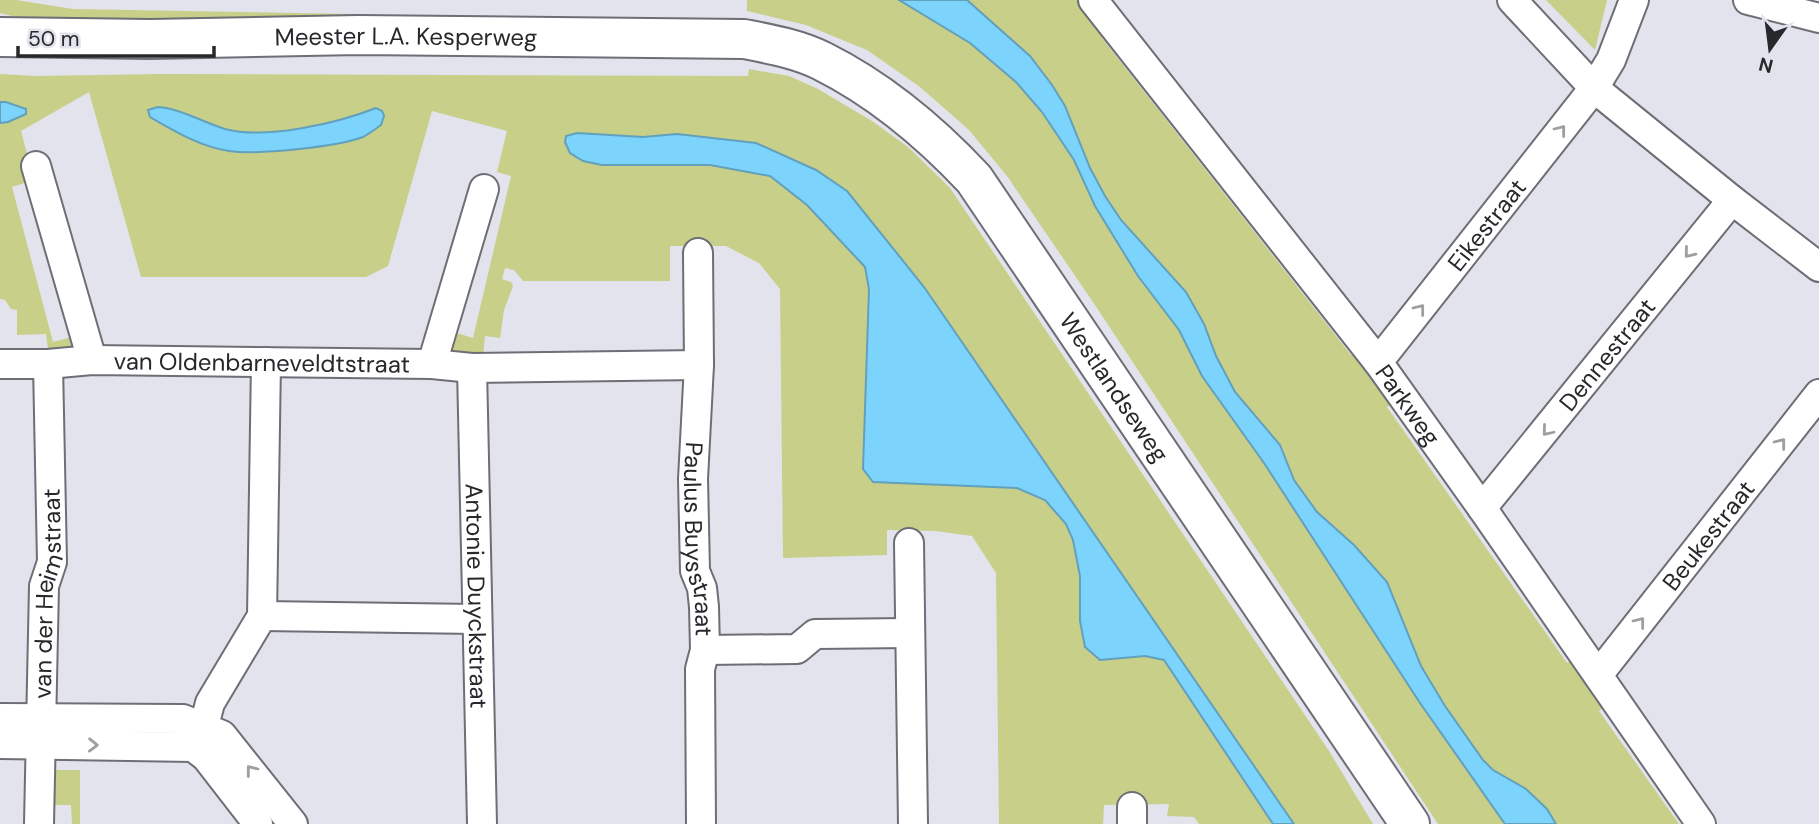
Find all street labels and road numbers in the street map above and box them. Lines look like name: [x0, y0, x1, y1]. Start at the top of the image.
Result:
street label: Meester L.A. Kesperweg: [274, 19, 538, 52]
street label: Eikestraat: [1440, 172, 1532, 277]
street label: Dennestraat: [1552, 292, 1662, 417]
street label: Westlandseweg: [1053, 306, 1176, 468]
street label: van Oldenbarneveldtstraat: [114, 345, 410, 379]
street label: Parkweg: [1369, 358, 1448, 451]
street label: Paulus Buysstraat: [677, 441, 720, 637]
street label: Beukestraat: [1655, 474, 1761, 596]
street label: Antonie Duyckstraat: [459, 483, 495, 709]
street label: van der Heimstraat: [26, 488, 69, 699]

